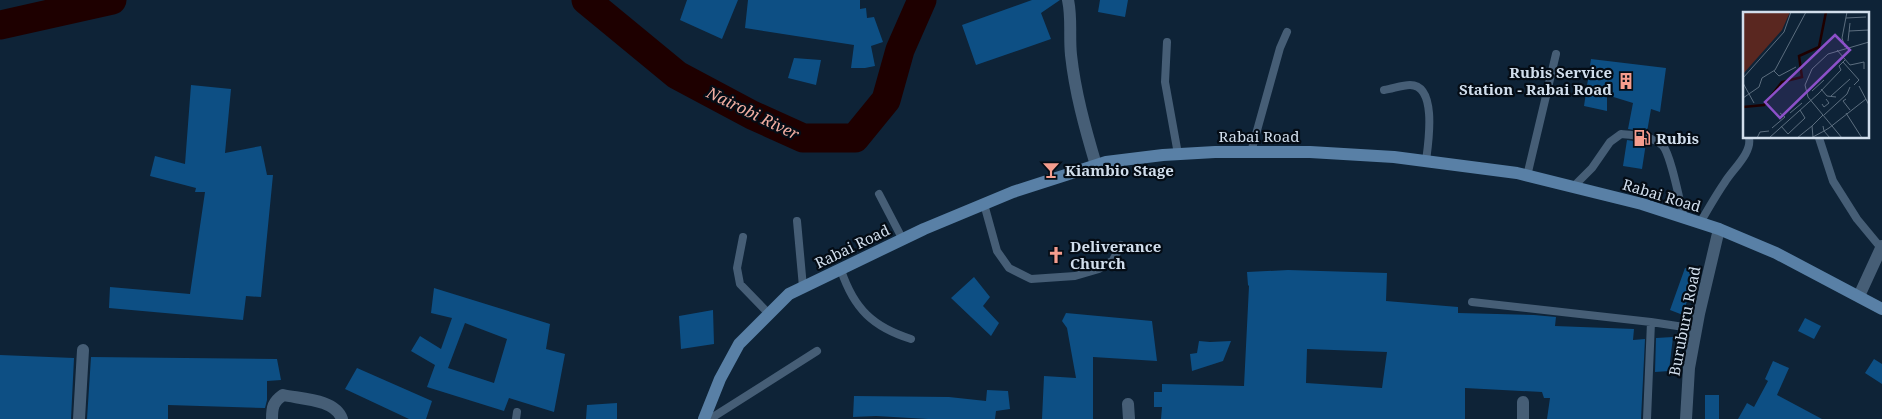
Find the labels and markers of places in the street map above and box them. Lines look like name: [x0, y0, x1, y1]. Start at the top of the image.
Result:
place label: Rubis Service Station - Rabai Road: [1459, 62, 1612, 99]
building icon: Rubis Service Station - Rabai Road: [1616, 71, 1636, 91]
fuel station icon: Rubis: [1632, 128, 1652, 148]
place label: Rubis: [1656, 128, 1699, 148]
bar icon: Kiambio Stage: [1041, 160, 1061, 180]
place label: Kiambio Stage: [1065, 160, 1174, 180]
place label: Deliverance Church: [1070, 236, 1161, 273]
church icon: Deliverance Church: [1046, 245, 1066, 265]

